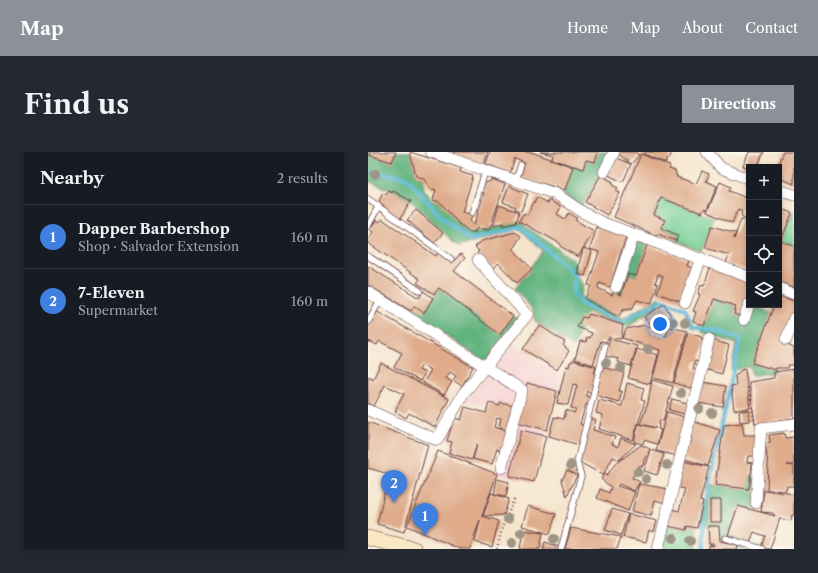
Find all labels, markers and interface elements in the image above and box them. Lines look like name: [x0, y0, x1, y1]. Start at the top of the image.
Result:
text: Map: [20, 17, 64, 40]
text: Home: [567, 19, 608, 37]
text: Map: [630, 19, 660, 37]
text: About: [682, 19, 723, 37]
text: Contact: [745, 19, 798, 37]
button: Directions: [682, 85, 794, 123]
text: Find us: [24, 87, 129, 121]
map controls: [746, 164, 782, 308]
button: +: [746, 164, 782, 200]
text: Nearby: [40, 168, 104, 188]
text: 2 results: [277, 170, 328, 186]
button: −: [746, 200, 782, 236]
text: Dapper Barbershop: [78, 219, 230, 238]
text: 1: [50, 229, 56, 245]
text: 160 m: [291, 229, 328, 245]
button: locate: [746, 236, 782, 272]
text: Shop · Salvador Extension: [78, 238, 239, 254]
button: layers: [746, 272, 782, 308]
text: 7-Eleven: [78, 283, 145, 302]
text: 2: [49, 293, 57, 309]
text: 160 m: [291, 293, 328, 309]
text: Supermarket: [78, 302, 158, 318]
your location: [650, 314, 670, 334]
pin: 2: [381, 470, 407, 503]
pin: 1: [412, 503, 438, 536]

